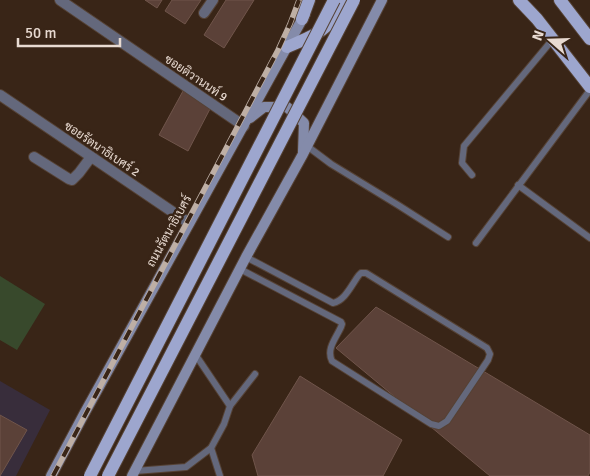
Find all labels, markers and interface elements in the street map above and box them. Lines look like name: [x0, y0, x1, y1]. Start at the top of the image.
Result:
scale bar: [18, 15, 120, 47]
north arrow: [525, 15, 575, 65]
text: 50 m: [25, 24, 56, 42]
text: N: [529, 28, 548, 43]
street label: ซอยติวานนท์ 9: [161, 51, 231, 105]
street label: ซอยรัตนาธิเบศร์ 2: [61, 118, 143, 180]
street label: ถนนรัตนาธิเบศร์: [143, 192, 195, 270]

